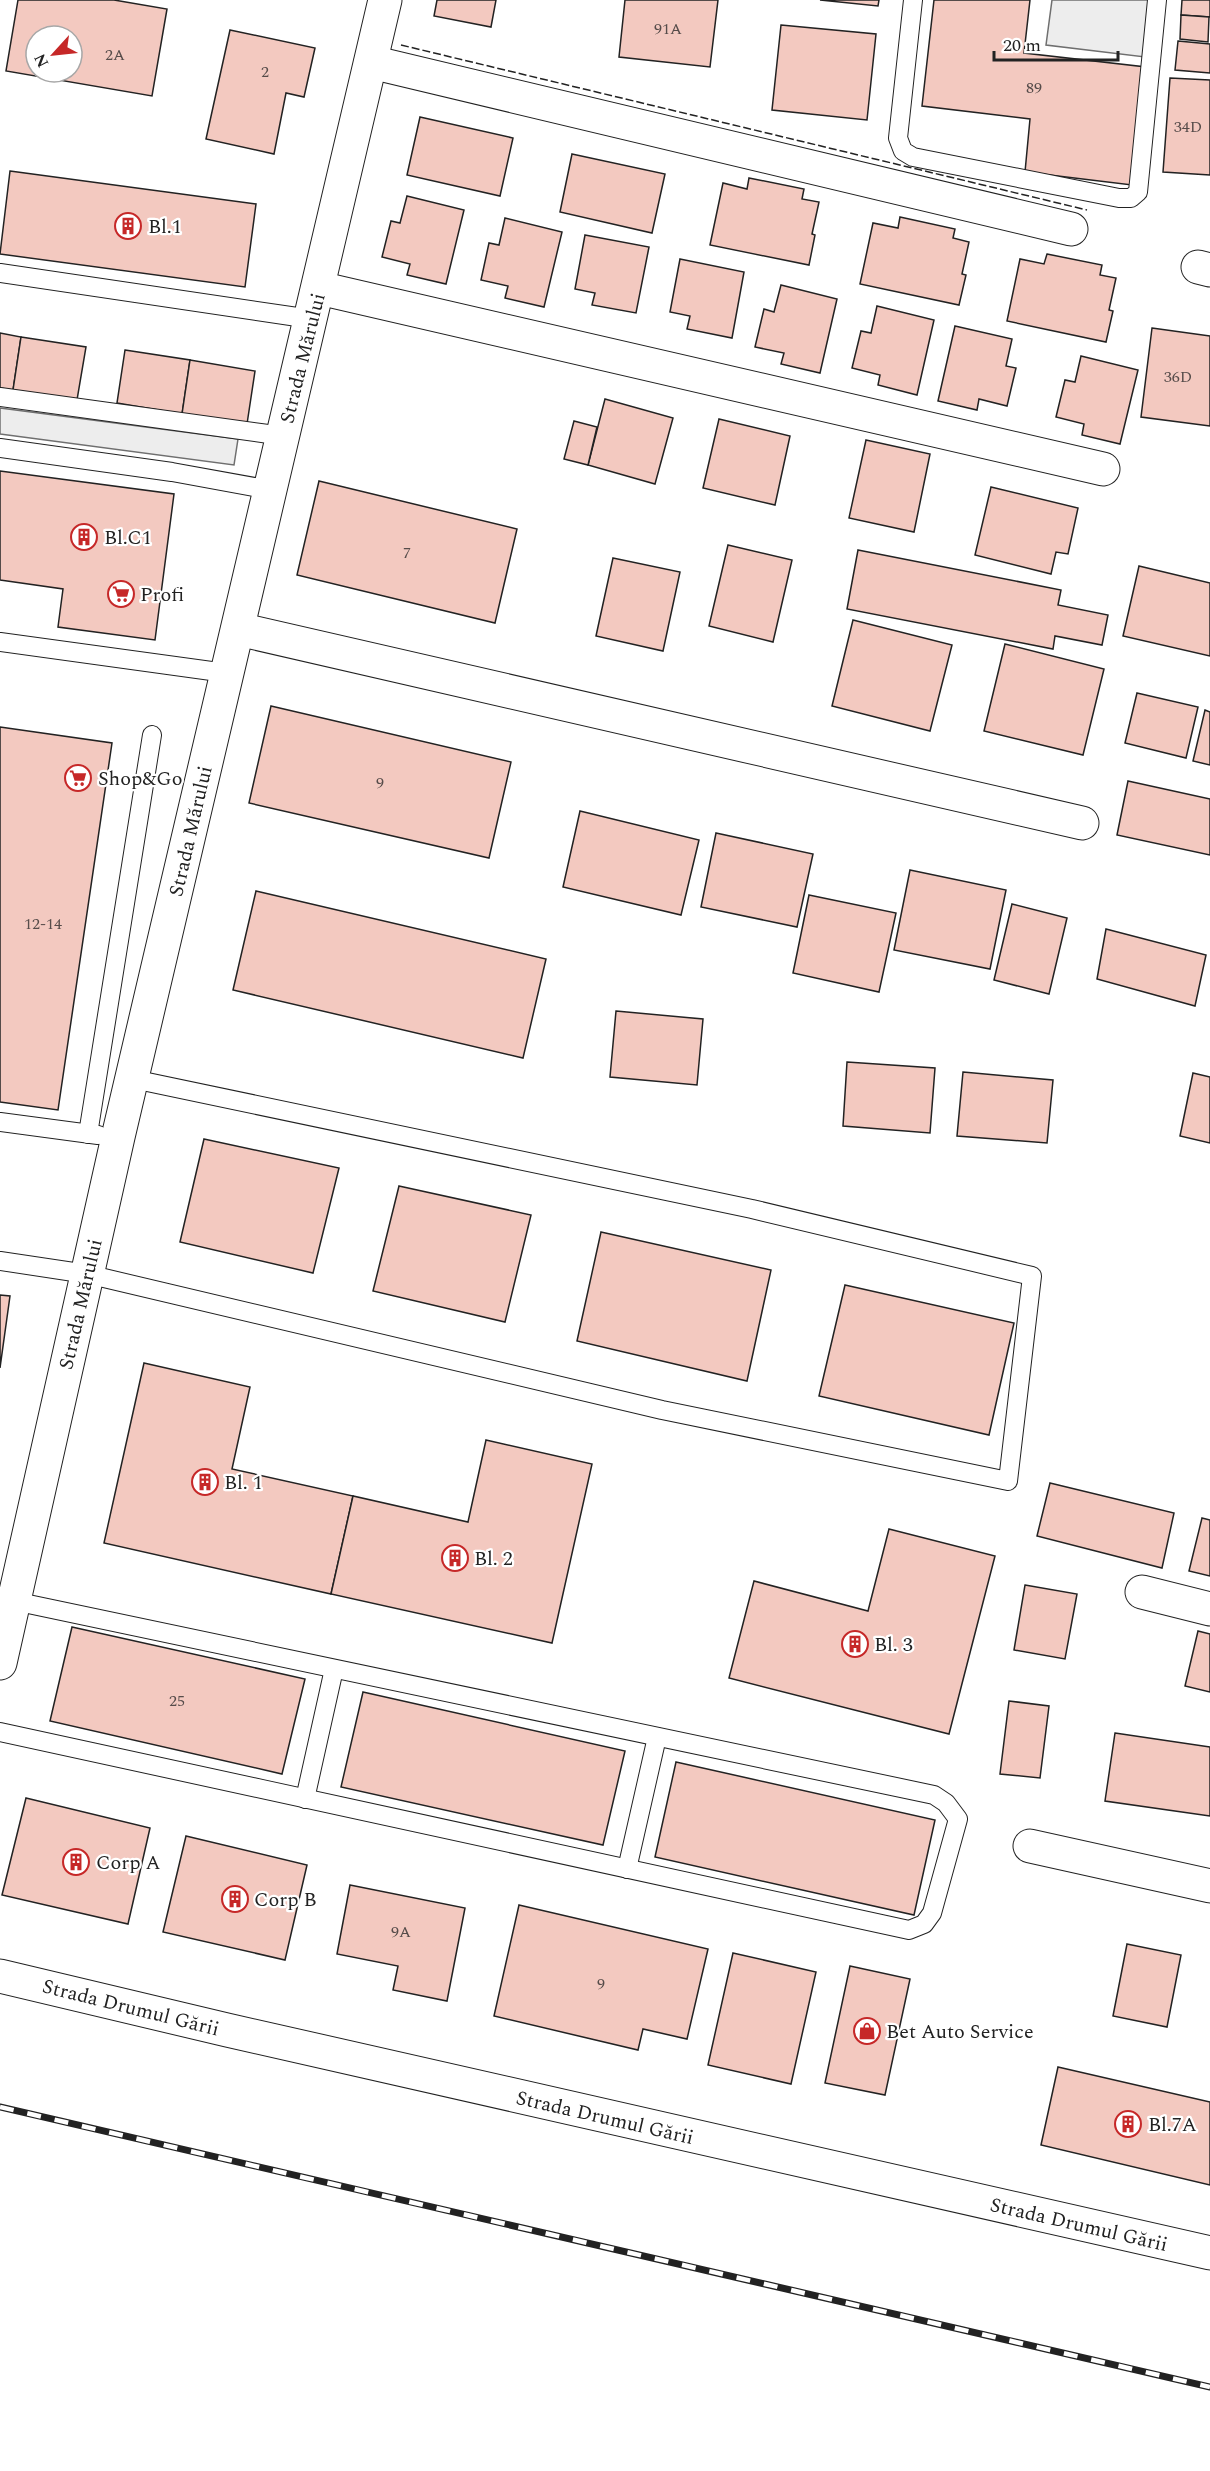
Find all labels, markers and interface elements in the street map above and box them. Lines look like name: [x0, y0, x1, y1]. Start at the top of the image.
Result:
house number: 91A: [654, 17, 682, 41]
north arrow: [24, 24, 84, 84]
scale bar: [994, 24, 1118, 62]
text: 20 m: [1003, 32, 1041, 59]
house number: 2A: [105, 43, 125, 67]
text: N: [28, 49, 55, 72]
house number: 2: [261, 60, 269, 84]
house number: 89: [1026, 76, 1042, 100]
house number: 34D: [1174, 115, 1202, 139]
building icon: Bl.1: [113, 211, 143, 241]
place label: Bl.1: [148, 212, 182, 242]
street label: Strada Mărului: [272, 290, 334, 427]
house number: 36D: [1164, 365, 1192, 389]
building icon: Bl.C1: [69, 522, 99, 552]
place label: Bl.C1: [104, 523, 152, 553]
house number: 7: [403, 541, 411, 565]
supermarket icon: Profi: [106, 579, 136, 609]
place label: Profi: [140, 580, 184, 610]
supermarket icon: Shop&Go: [63, 763, 93, 793]
street label: Strada Mărului: [161, 763, 221, 900]
place label: Shop&Go: [98, 764, 182, 794]
house number: 9: [376, 771, 384, 795]
house number: 12-14: [24, 912, 62, 936]
street label: Strada Mărului: [51, 1236, 111, 1373]
building icon: Bl. 1: [190, 1467, 220, 1497]
place label: Bl. 1: [224, 1468, 263, 1498]
building icon: Bl. 2: [440, 1543, 470, 1573]
place label: Bl. 2: [474, 1544, 513, 1574]
building icon: Bl. 3: [840, 1629, 870, 1659]
place label: Bl. 3: [874, 1630, 913, 1660]
house number: 25: [169, 1689, 185, 1713]
building icon: Corp A: [61, 1847, 91, 1877]
place label: Corp A: [96, 1848, 161, 1878]
building icon: Corp B: [220, 1884, 250, 1914]
place label: Corp B: [254, 1885, 317, 1915]
house number: 9A: [391, 1920, 411, 1944]
street label: Strada Drumul Gării: [39, 1971, 222, 2044]
house number: 9: [597, 1972, 605, 1996]
shop icon: Bet Auto Service: [852, 2016, 882, 2046]
place label: Bet Auto Service: [886, 2017, 1034, 2047]
street label: Strada Drumul Gării: [513, 2083, 697, 2153]
building icon: Bl.7A: [1113, 2109, 1143, 2139]
place label: Bl.7A: [1148, 2110, 1197, 2140]
street label: Strada Drumul Gării: [987, 2190, 1171, 2260]

